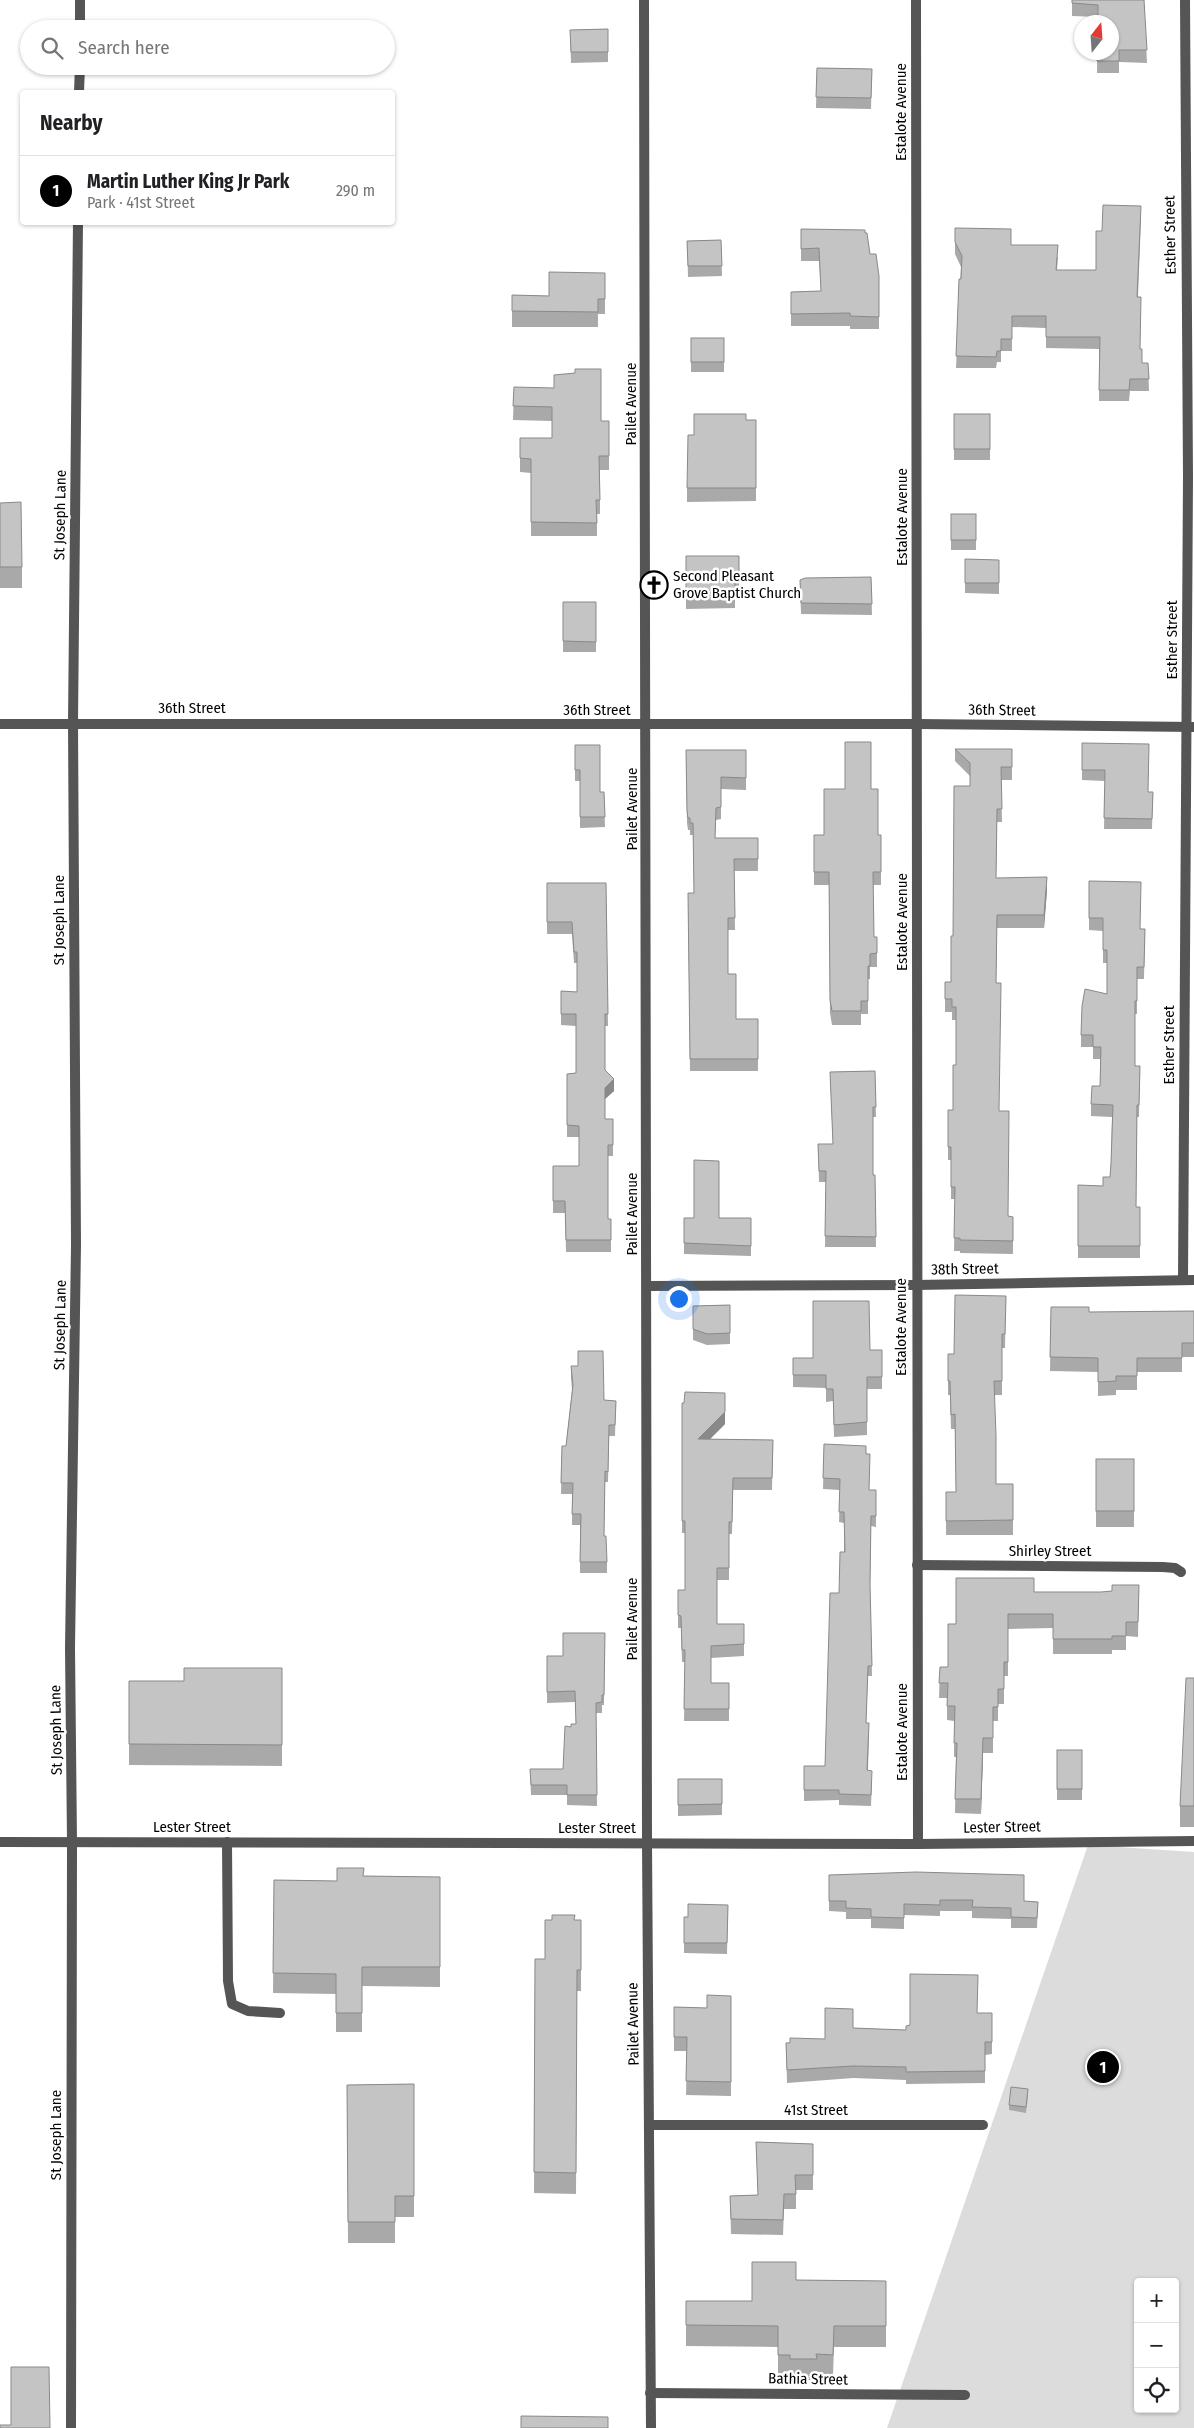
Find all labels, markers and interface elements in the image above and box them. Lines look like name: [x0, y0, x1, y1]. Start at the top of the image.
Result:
north arrow: [1074, 15, 1119, 60]
search box: [20, 20, 395, 75]
icon: search: [38, 34, 66, 62]
text: Search here: [78, 36, 170, 59]
street label: Estalote Avenue: [892, 63, 910, 161]
text: Nearby: [40, 110, 102, 136]
text: Martin Luther King Jr Park: [87, 170, 289, 193]
text: 1: [53, 181, 59, 200]
text: 290 m: [336, 181, 375, 200]
text: Park · 41st Street: [87, 193, 195, 212]
street label: Esther Street: [1160, 195, 1180, 275]
street label: Pailet Avenue: [622, 363, 640, 446]
street label: Estalote Avenue: [893, 468, 911, 566]
street label: St Joseph Lane: [50, 470, 70, 560]
place label: Second Pleasant Grove Baptist Church: [673, 567, 801, 602]
church icon: Second Pleasant Grove Baptist Church: [639, 570, 669, 600]
street label: Esther Street: [1163, 600, 1181, 680]
street label: 36th Street: [158, 699, 226, 717]
street label: 36th Street: [968, 700, 1036, 720]
street label: 36th Street: [563, 701, 631, 719]
street label: Pailet Avenue: [623, 768, 641, 851]
street label: Estalote Avenue: [893, 873, 911, 971]
street label: St Joseph Lane: [50, 875, 68, 965]
street label: Esther Street: [1160, 1005, 1178, 1085]
street label: Pailet Avenue: [623, 1173, 641, 1256]
street label: 38th Street: [931, 1259, 999, 1279]
street label: Estalote Avenue: [892, 1278, 910, 1376]
street label: St Joseph Lane: [50, 1280, 70, 1370]
your location: [666, 1286, 692, 1312]
street label: Shirley Street: [1009, 1542, 1091, 1560]
street label: Pailet Avenue: [623, 1578, 641, 1661]
street label: Estalote Avenue: [893, 1683, 911, 1781]
street label: St Joseph Lane: [46, 1685, 66, 1775]
street label: Lester Street: [963, 1817, 1041, 1837]
street label: Lester Street: [153, 1818, 231, 1836]
street label: Lester Street: [558, 1819, 636, 1837]
street label: Pailet Avenue: [623, 1982, 643, 2066]
pin: 1: [1087, 2048, 1119, 2086]
street label: St Joseph Lane: [47, 2090, 65, 2180]
street label: 41st Street: [784, 2101, 848, 2119]
map controls: [1134, 2278, 1179, 2413]
button: +: [1134, 2278, 1179, 2323]
button: −: [1134, 2323, 1179, 2368]
button: locate: [1134, 2368, 1179, 2413]
street label: Bathia Street: [768, 2369, 848, 2389]

